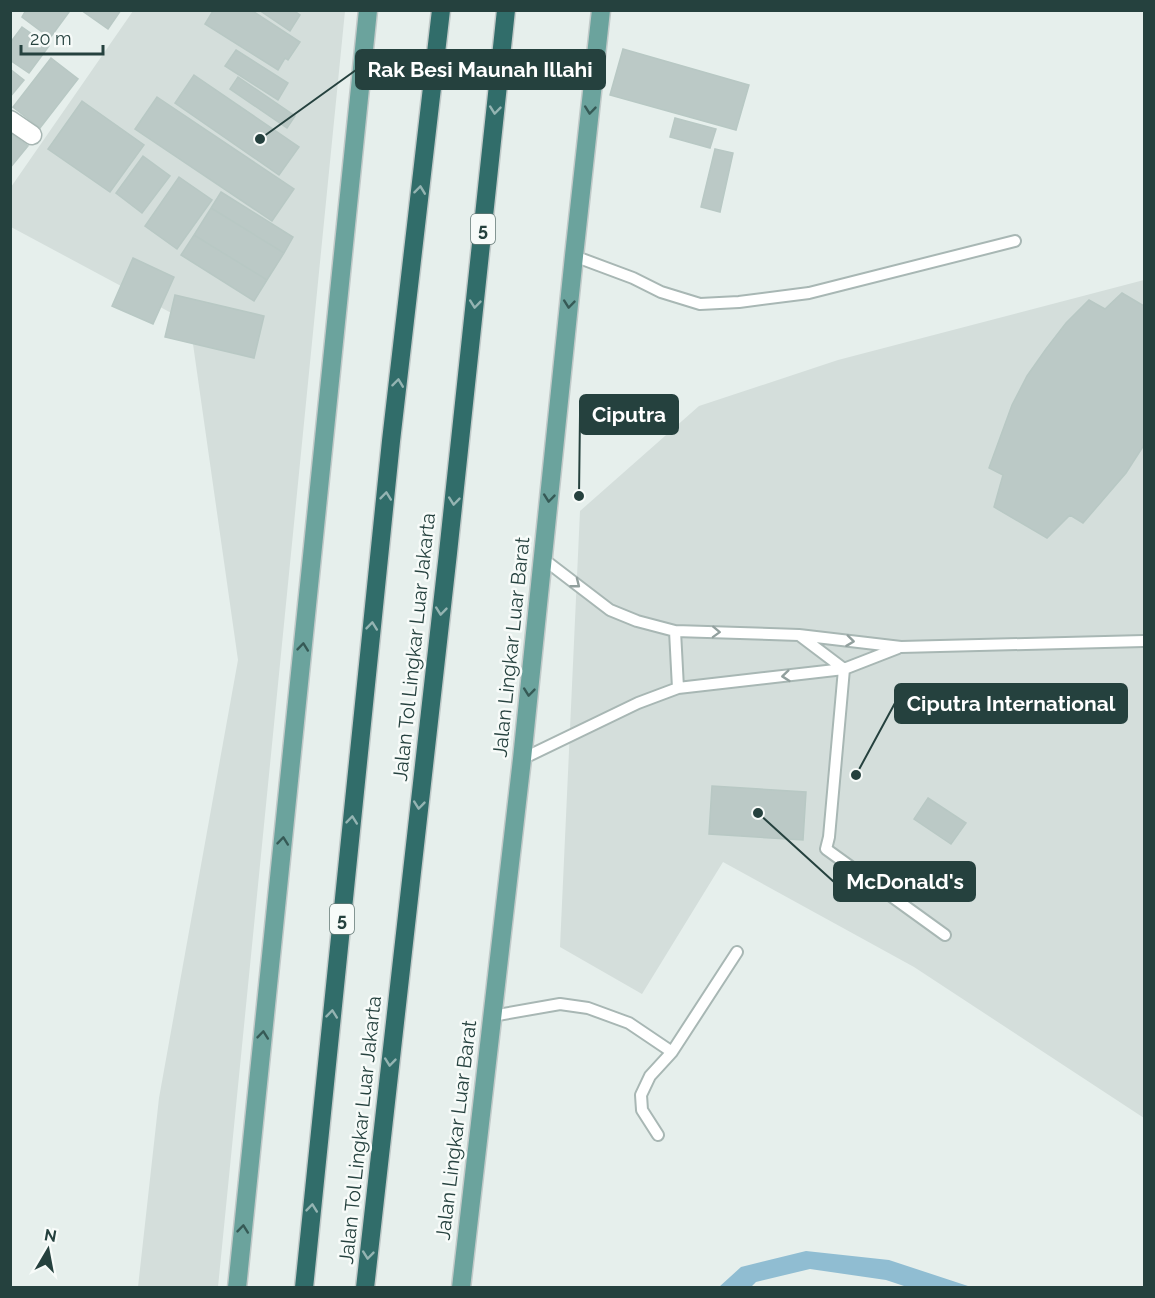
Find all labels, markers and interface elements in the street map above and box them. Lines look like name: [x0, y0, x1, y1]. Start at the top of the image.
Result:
scale bar: [21, 18, 104, 56]
text: 20 m: [30, 28, 72, 49]
callout: Rak Besi Maunah Illahi: [356, 50, 605, 89]
text: Rak Besi Maunah Illahi: [367, 57, 593, 82]
one-way arrow: [489, 106, 502, 115]
one-way arrow: [584, 106, 597, 115]
one-way arrow: [414, 185, 426, 194]
road number: 5: [471, 214, 495, 244]
one-way arrow: [469, 300, 482, 309]
one-way arrow: [563, 300, 576, 309]
one-way arrow: [391, 379, 404, 388]
callout: Ciputra: [580, 395, 678, 434]
text: Ciputra: [592, 402, 666, 427]
one-way arrow: [379, 491, 392, 500]
one-way arrow: [543, 494, 556, 503]
one-way arrow: [448, 496, 460, 505]
street label: Jalan Tol Lingkar Luar Jakarta: [388, 512, 440, 782]
street label: Jalan Lingkar Luar Barat: [487, 535, 535, 758]
one-way arrow: [569, 576, 580, 587]
one-way arrow: [435, 607, 448, 616]
one-way arrow: [365, 622, 378, 631]
one-way arrow: [711, 626, 720, 638]
one-way arrow: [845, 634, 855, 647]
one-way arrow: [296, 643, 309, 652]
one-way arrow: [781, 669, 790, 682]
callout: Ciputra International: [895, 684, 1127, 723]
one-way arrow: [523, 688, 536, 697]
text: Ciputra International: [907, 691, 1116, 716]
one-way arrow: [413, 801, 426, 810]
one-way arrow: [345, 816, 358, 825]
one-way arrow: [276, 837, 289, 846]
callout: McDonald's: [834, 862, 975, 901]
text: McDonald's: [846, 869, 964, 894]
road number: 5: [330, 904, 354, 934]
street label: Jalan Tol Lingkar Luar Jakarta: [334, 995, 386, 1265]
one-way arrow: [325, 1010, 338, 1019]
street label: Jalan Lingkar Luar Barat: [431, 1018, 481, 1241]
one-way arrow: [256, 1031, 269, 1040]
one-way arrow: [384, 1057, 397, 1066]
one-way arrow: [306, 1204, 318, 1213]
north arrow: [18, 1220, 78, 1280]
text: N: [43, 1225, 58, 1246]
one-way arrow: [236, 1225, 249, 1234]
one-way arrow: [362, 1251, 375, 1260]

